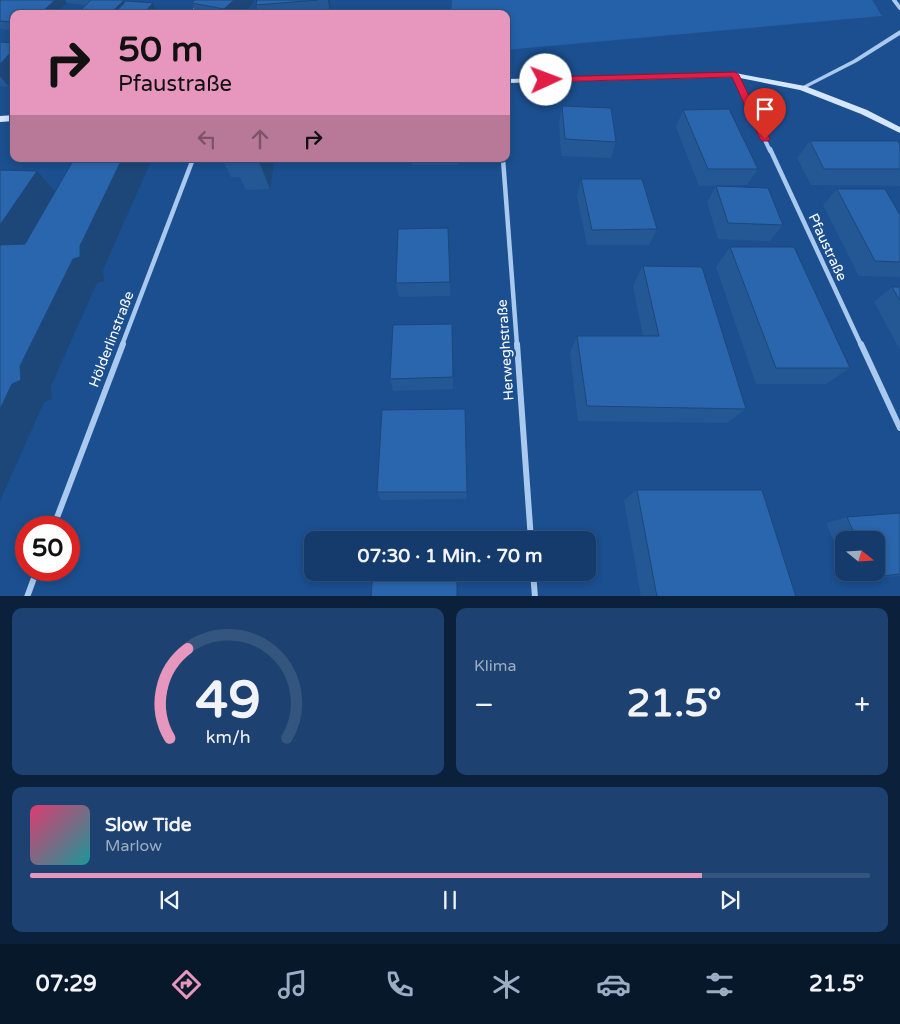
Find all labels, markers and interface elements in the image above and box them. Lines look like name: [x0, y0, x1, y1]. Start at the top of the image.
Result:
text: 50 m: [118, 29, 203, 71]
icon: right: [35, 30, 100, 95]
position arrow: [519, 53, 571, 105]
text: Pfaustraße: [118, 71, 232, 97]
pin: [744, 88, 786, 139]
icon: arrive: [751, 95, 779, 123]
icon: left: [193, 125, 221, 153]
icon: ahead: [246, 125, 274, 153]
icon: right: [299, 125, 327, 153]
street label: Pfaustraße: [805, 211, 851, 284]
street label: Hölderlinstraße: [85, 289, 138, 390]
street label: Herweghstraße: [493, 299, 518, 401]
speed limit sign: 50: [15, 516, 80, 581]
north arrow: [835, 531, 885, 581]
map controls: [835, 531, 885, 581]
text: 07:30 · 1 Min. · 70 m: [358, 545, 542, 567]
text: Klima: [474, 656, 516, 676]
text: 49: [195, 669, 261, 732]
text: 21.5°: [627, 681, 722, 727]
text: −: [474, 688, 494, 722]
text: +: [854, 688, 870, 722]
text: km/h: [206, 727, 250, 748]
text: Slow Tide: [105, 814, 192, 836]
text: Marlow: [105, 836, 162, 856]
icon: previous: [156, 886, 184, 914]
icon: pause: [436, 886, 464, 914]
icon: next: [716, 886, 744, 914]
icon: directions: [169, 967, 204, 1002]
icon: music: [275, 967, 310, 1002]
icon: phone: [382, 967, 417, 1002]
icon: climate: [489, 967, 524, 1002]
icon: car: [596, 967, 631, 1002]
icon: filters: [702, 967, 737, 1002]
text: 07:29: [36, 971, 97, 997]
text: 21.5°: [809, 971, 864, 997]

